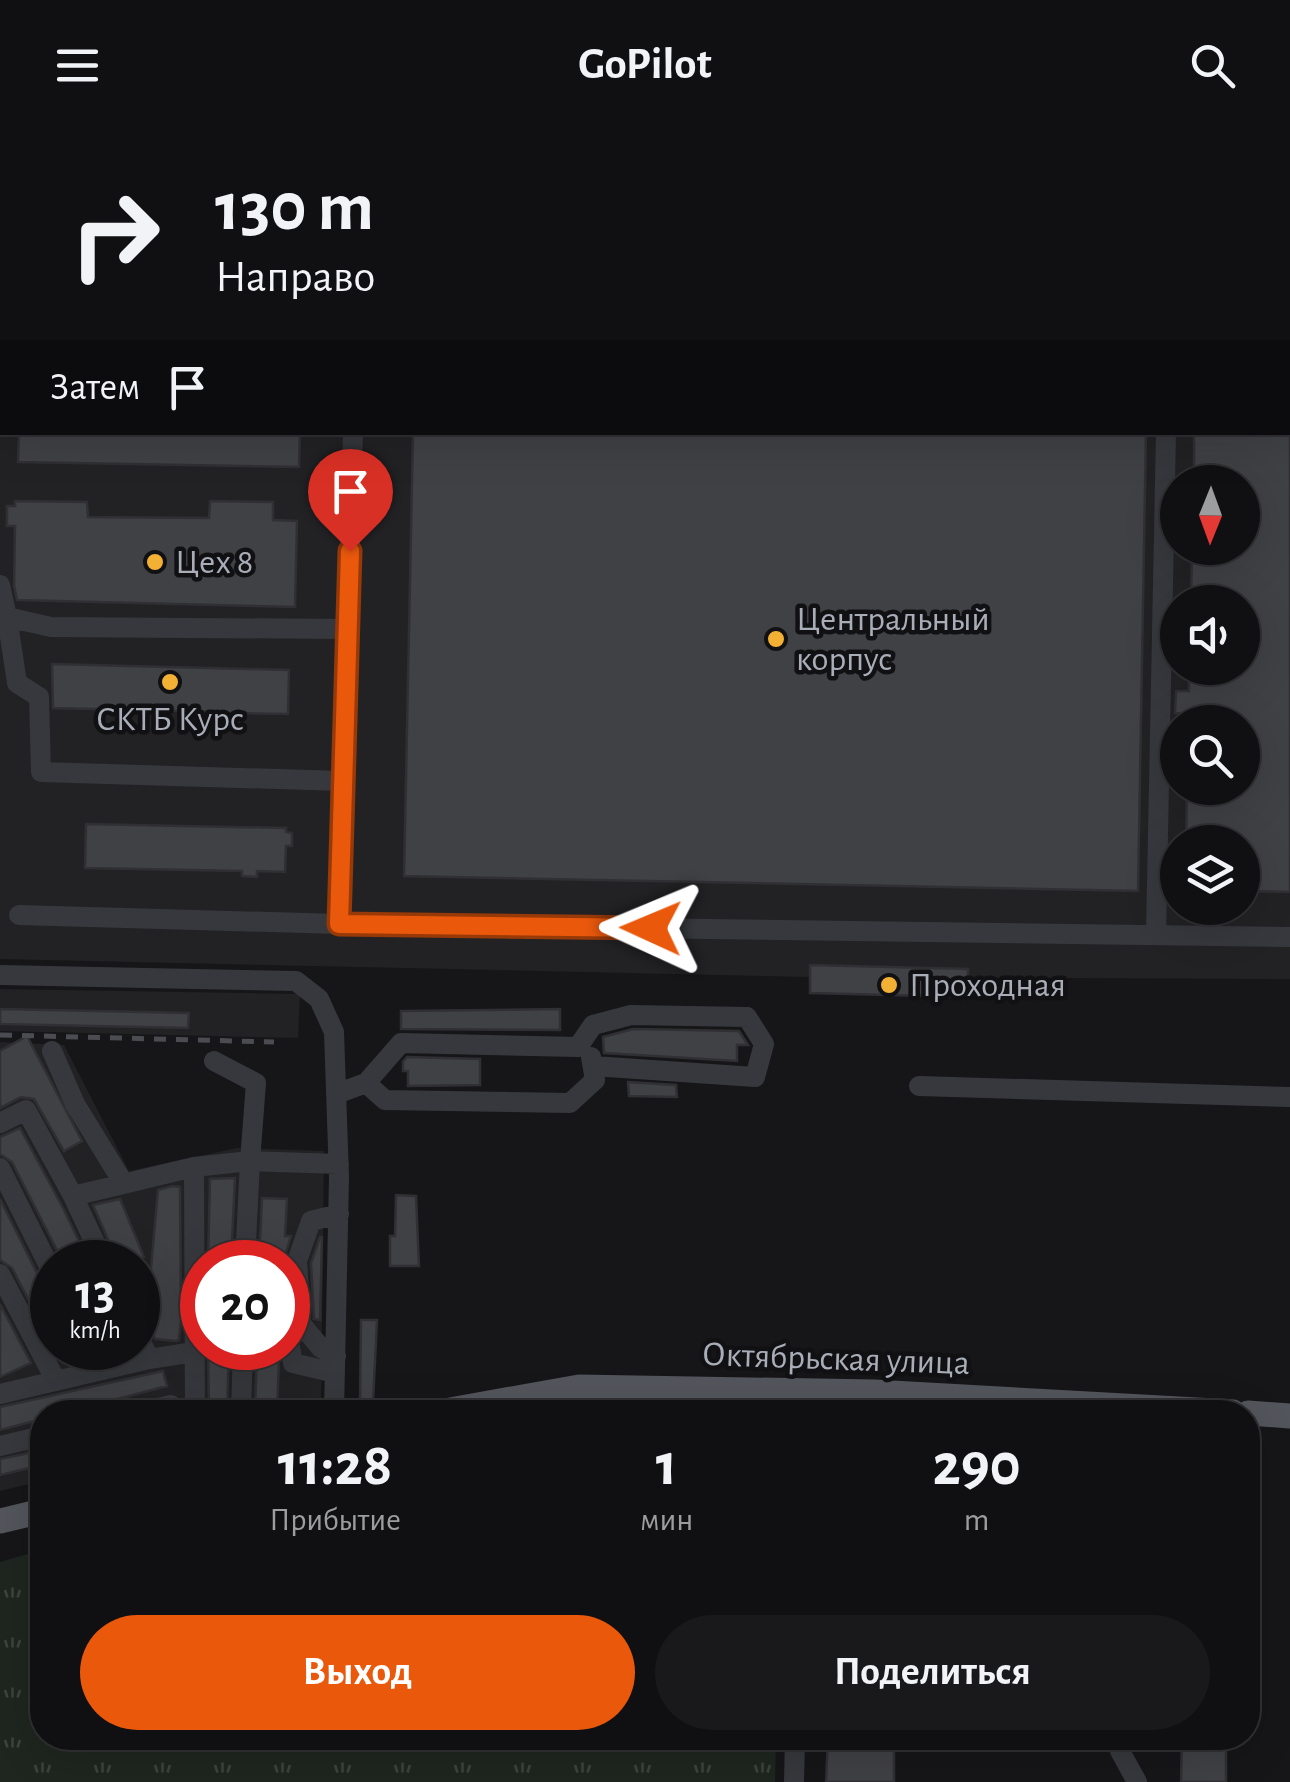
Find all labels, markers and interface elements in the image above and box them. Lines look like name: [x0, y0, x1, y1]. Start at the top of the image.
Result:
icon: menu: [50, 38, 105, 93]
icon: search: [1185, 38, 1240, 93]
text: GoPilot: [578, 42, 712, 87]
icon: right: [50, 170, 180, 300]
text: 130 m: [215, 173, 374, 243]
text: Направо: [215, 255, 375, 300]
icon: arrive: [160, 360, 215, 415]
text: Затем: [50, 369, 140, 407]
pin: [308, 449, 393, 552]
icon: arrive: [323, 464, 378, 519]
north arrow: [1160, 465, 1260, 565]
map controls: [1160, 465, 1260, 925]
place label: Цех 8: [175, 545, 253, 580]
marker: Цех 8: [144, 551, 166, 573]
button: sound: [1160, 585, 1260, 685]
place label: Центральный корпус: [796, 602, 990, 677]
marker: Центральный корпус: [765, 628, 787, 650]
marker: СКТБ Курс: [159, 671, 181, 693]
place label: СКТБ Курс: [96, 702, 244, 737]
button: search: [1160, 705, 1260, 805]
button: layers: [1160, 825, 1260, 925]
position arrow: [599, 876, 703, 980]
place label: Проходная: [909, 968, 1066, 1003]
marker: Проходная: [878, 974, 900, 996]
speed limit sign: 20: [180, 1240, 310, 1370]
text: 13: [75, 1268, 115, 1318]
text: km/h: [69, 1318, 121, 1343]
street label: Октябрьская улица: [702, 1337, 970, 1381]
text: 11:28: [278, 1436, 392, 1496]
text: 1: [656, 1436, 677, 1496]
text: 290: [932, 1436, 1021, 1496]
text: Прибытие: [269, 1504, 401, 1536]
text: мин: [640, 1504, 693, 1536]
text: m: [964, 1504, 989, 1536]
button: Выход: [80, 1615, 635, 1730]
button: Поделиться: [655, 1615, 1210, 1730]

